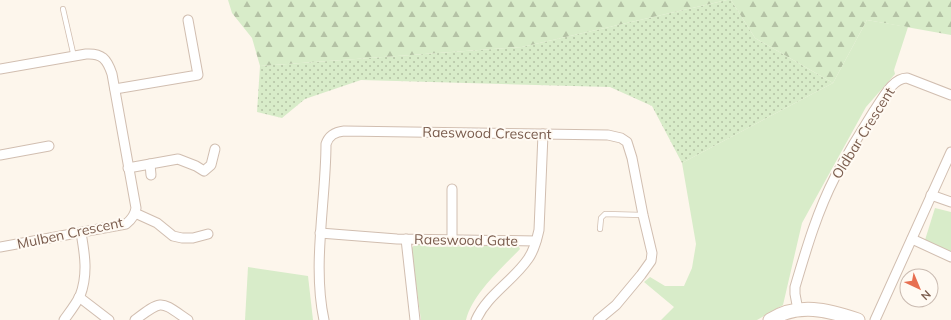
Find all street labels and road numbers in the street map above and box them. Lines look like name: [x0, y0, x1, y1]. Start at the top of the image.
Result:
street label: Oldbar Crescent: [828, 84, 898, 182]
street label: Raeswood Crescent: [422, 123, 552, 143]
street label: Mulben Crescent: [15, 213, 125, 253]
street label: Raeswood Gate: [414, 230, 518, 250]

